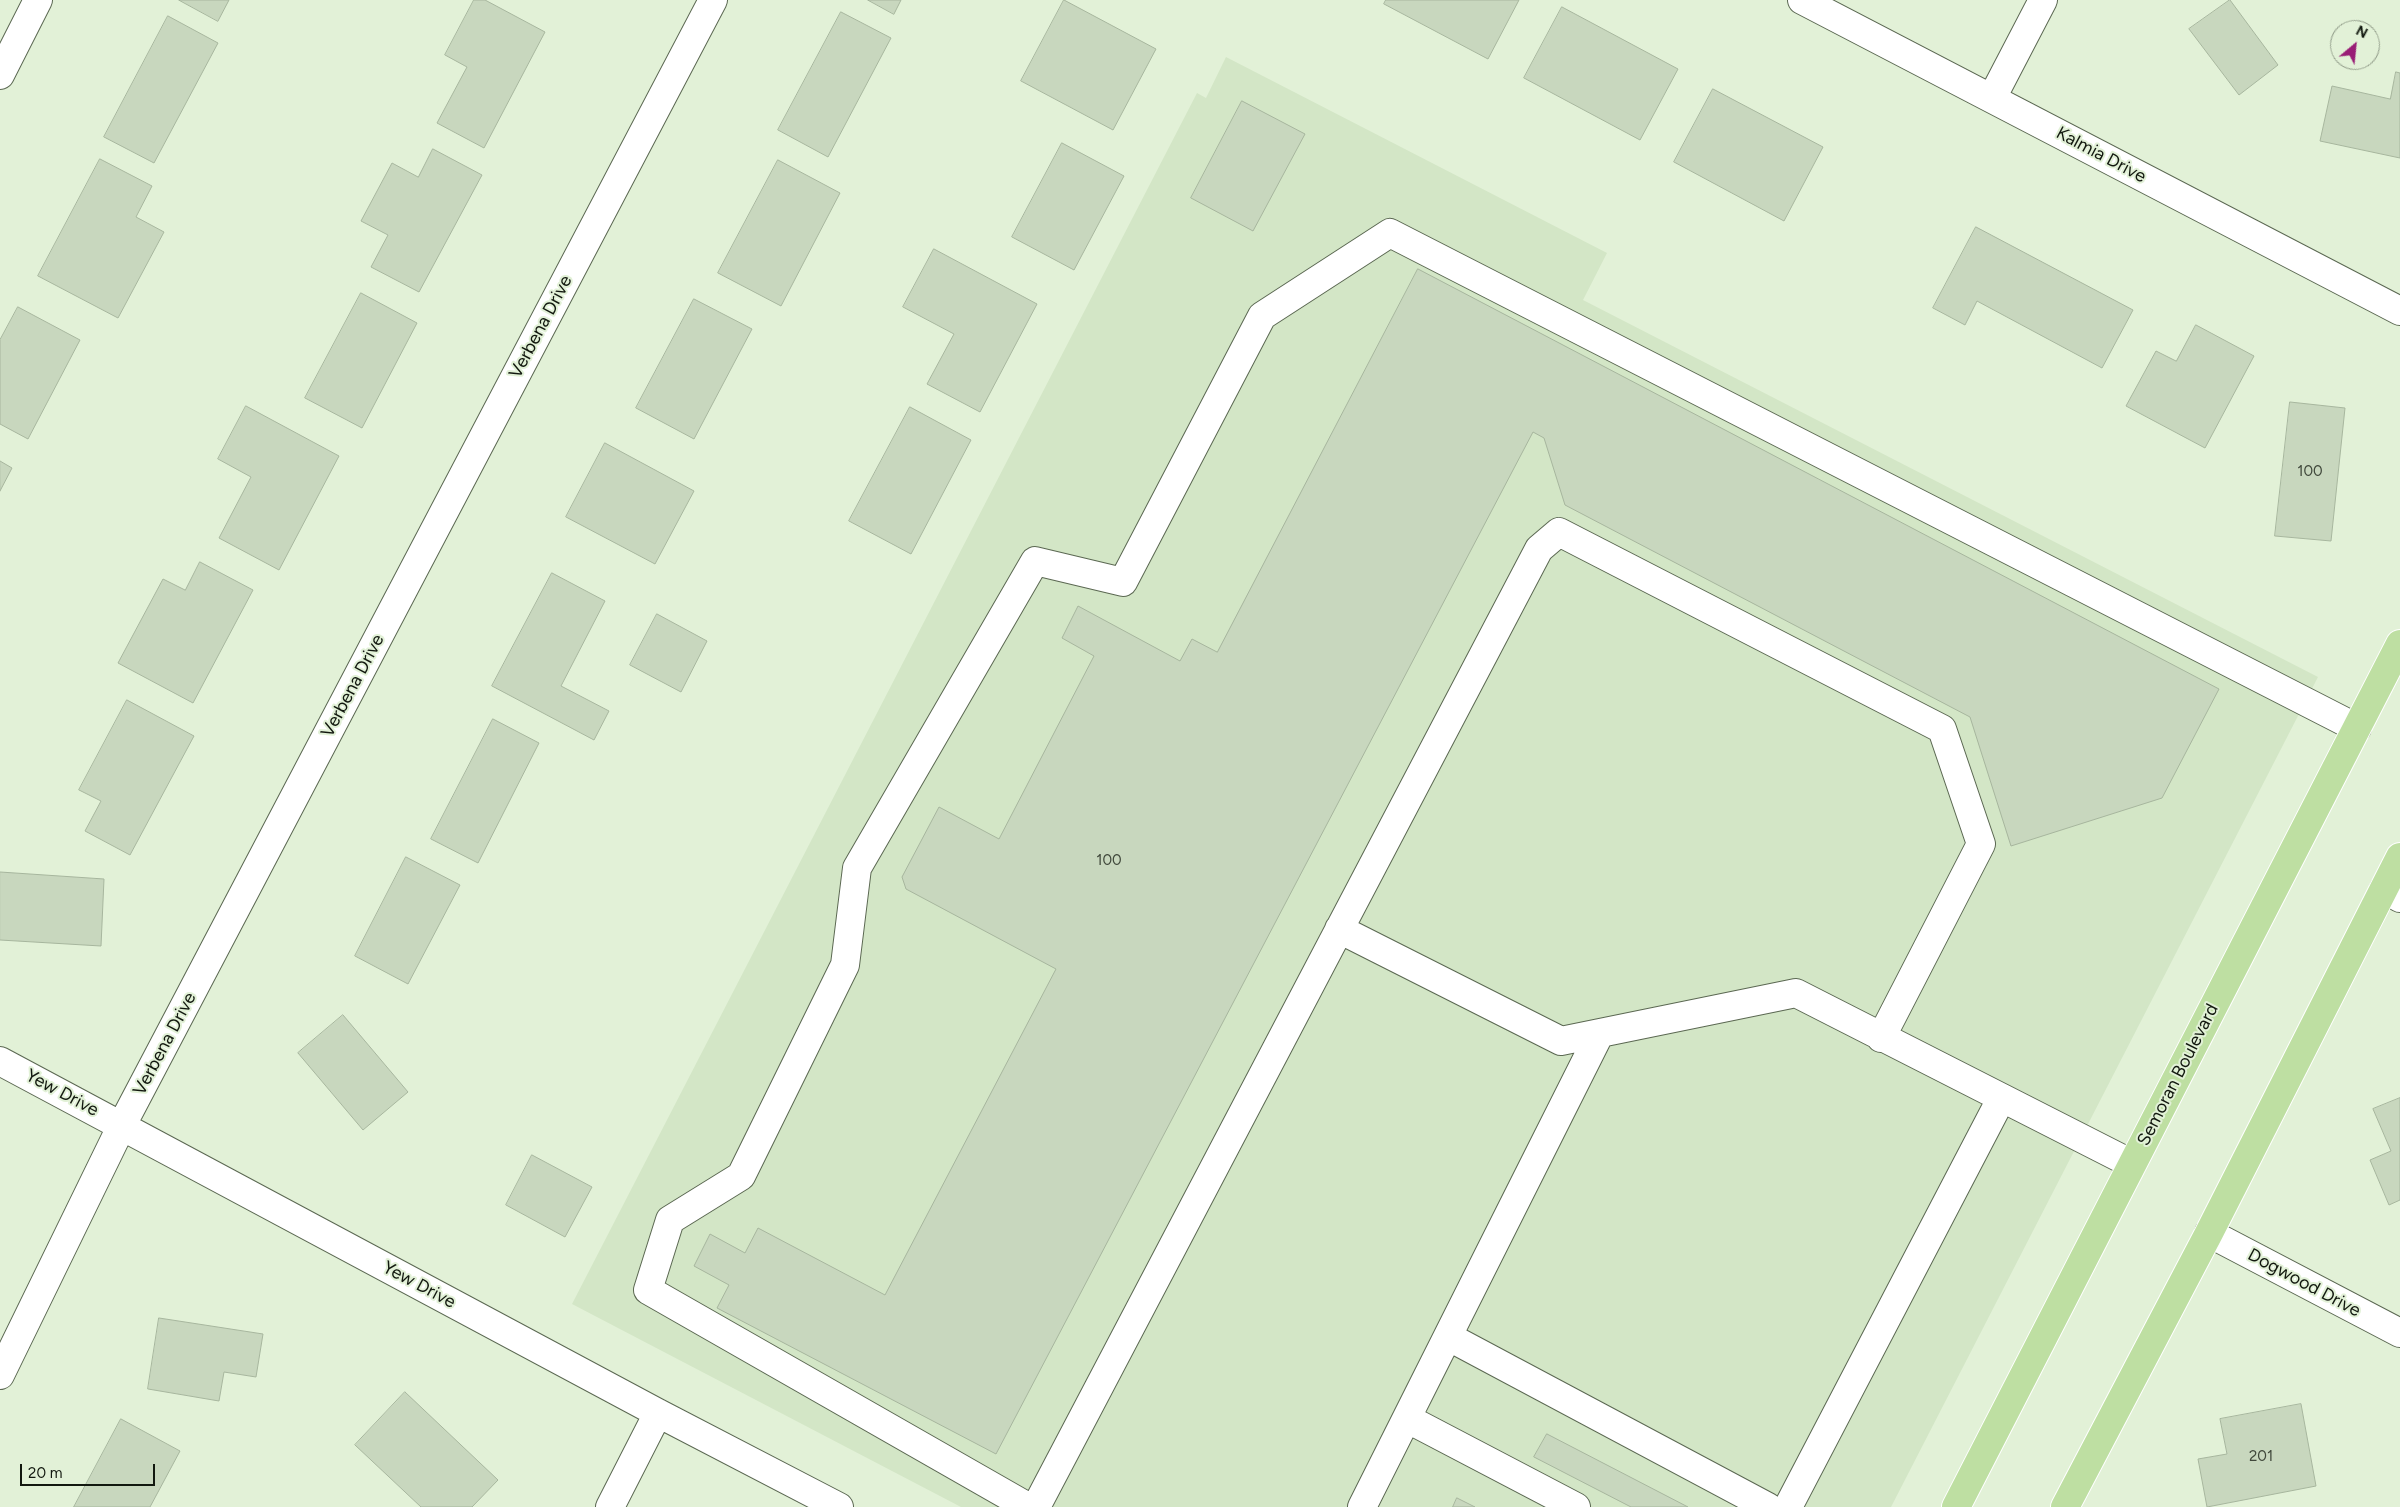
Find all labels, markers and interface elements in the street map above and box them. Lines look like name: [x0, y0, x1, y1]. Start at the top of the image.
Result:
north arrow: [2330, 20, 2380, 70]
text: N: [2353, 22, 2371, 42]
street label: Kalmia Drive: [2052, 122, 2150, 188]
street label: Verbena Drive: [505, 272, 577, 382]
house number: 100: [2297, 463, 2323, 481]
street label: Verbena Drive: [317, 631, 389, 741]
house number: 100: [1096, 852, 1122, 870]
street label: Verbena Drive: [129, 989, 201, 1099]
street label: Semoran Boulevard: [2133, 1000, 2223, 1150]
street label: Yew Drive: [22, 1065, 102, 1121]
street label: Dogwood Drive: [2244, 1244, 2364, 1322]
street label: Yew Drive: [379, 1257, 459, 1313]
house number: 201: [2249, 1448, 2273, 1466]
scale bar: [22, 1454, 158, 1486]
text: 20 m: [28, 1464, 62, 1482]

